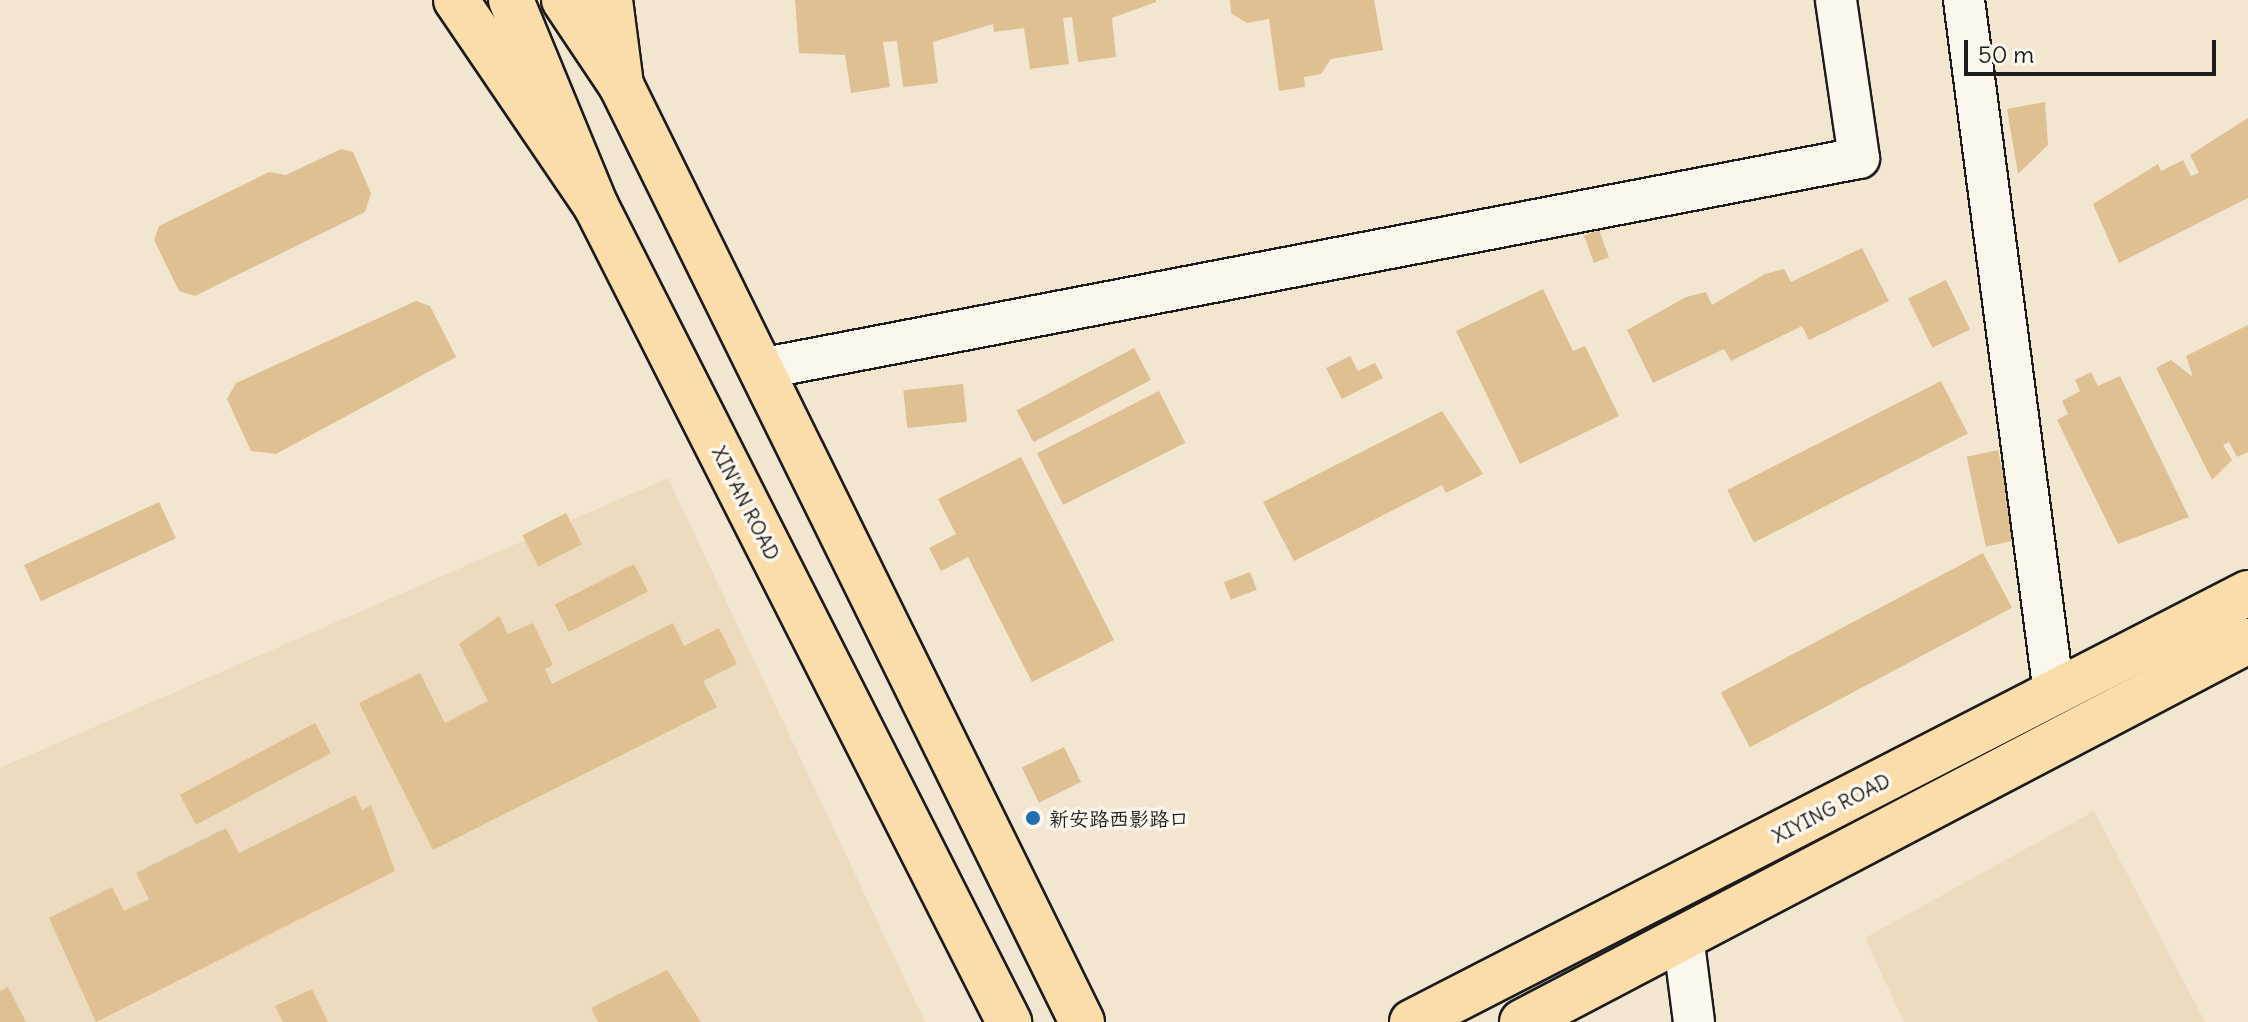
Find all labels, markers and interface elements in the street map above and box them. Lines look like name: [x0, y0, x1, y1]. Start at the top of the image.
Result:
scale bar: [1968, 24, 2220, 74]
text: 50 m: [1978, 39, 2034, 69]
street label: XIN'AN ROAD: [707, 442, 785, 564]
street label: XIYING ROAD: [1768, 768, 1894, 848]
place label: 新安路西影路口: [1049, 806, 1189, 830]
marker: 新安路西影路口: [1024, 809, 1042, 827]

